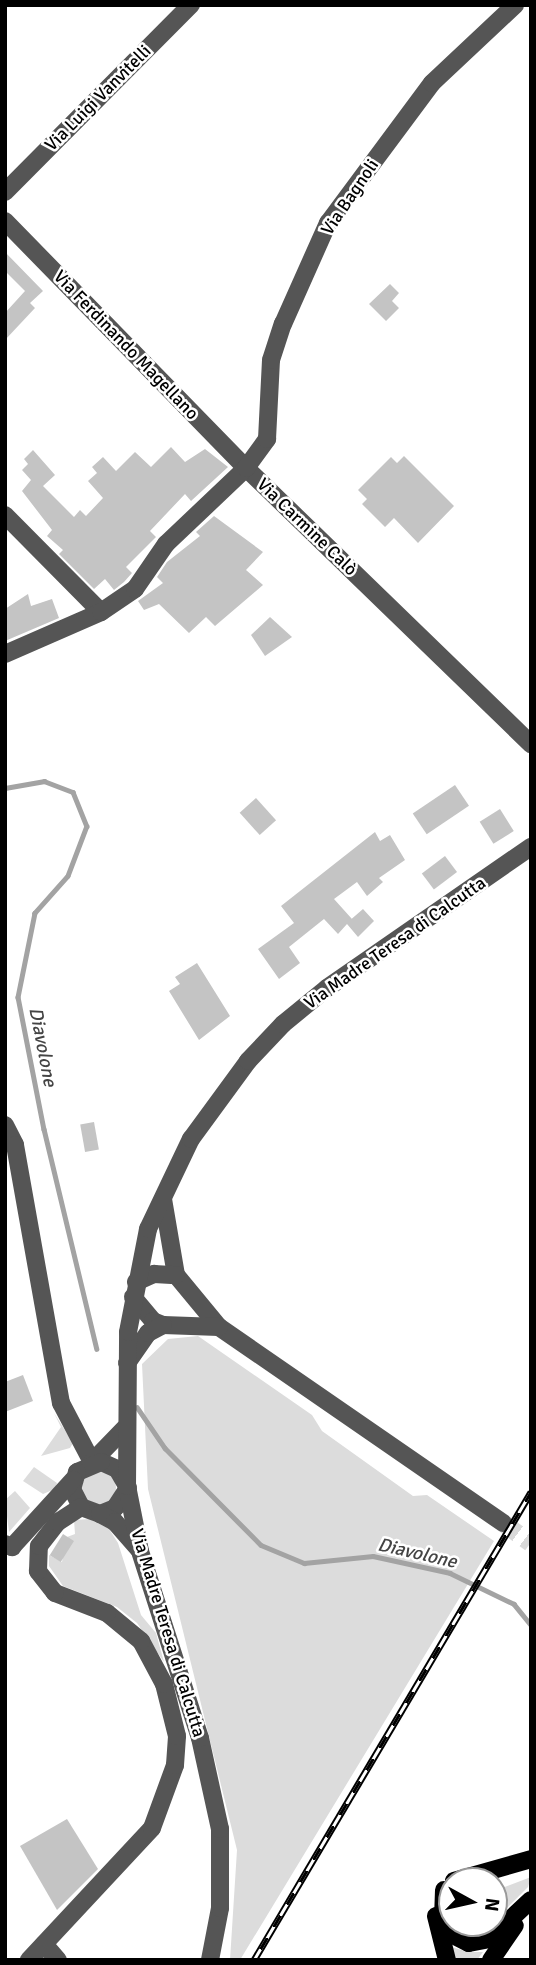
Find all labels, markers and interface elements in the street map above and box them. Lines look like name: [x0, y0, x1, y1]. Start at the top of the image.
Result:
street label: Via Luigi Vanvitelli: [40, 40, 156, 156]
street label: Via Bagnoli: [317, 155, 383, 239]
street label: Via Ferdinando Magellano: [49, 266, 203, 424]
street label: Via Carmine Calò: [252, 474, 362, 580]
street label: Via Madre Teresa di Calcutta: [300, 872, 490, 1014]
water label: Diavolone: [23, 1005, 61, 1089]
street label: Via Madre Teresa di Calcutta: [126, 1526, 210, 1740]
water label: Diavolone: [375, 1534, 459, 1574]
north arrow: [438, 1867, 508, 1937]
text: N: [479, 1896, 505, 1913]

